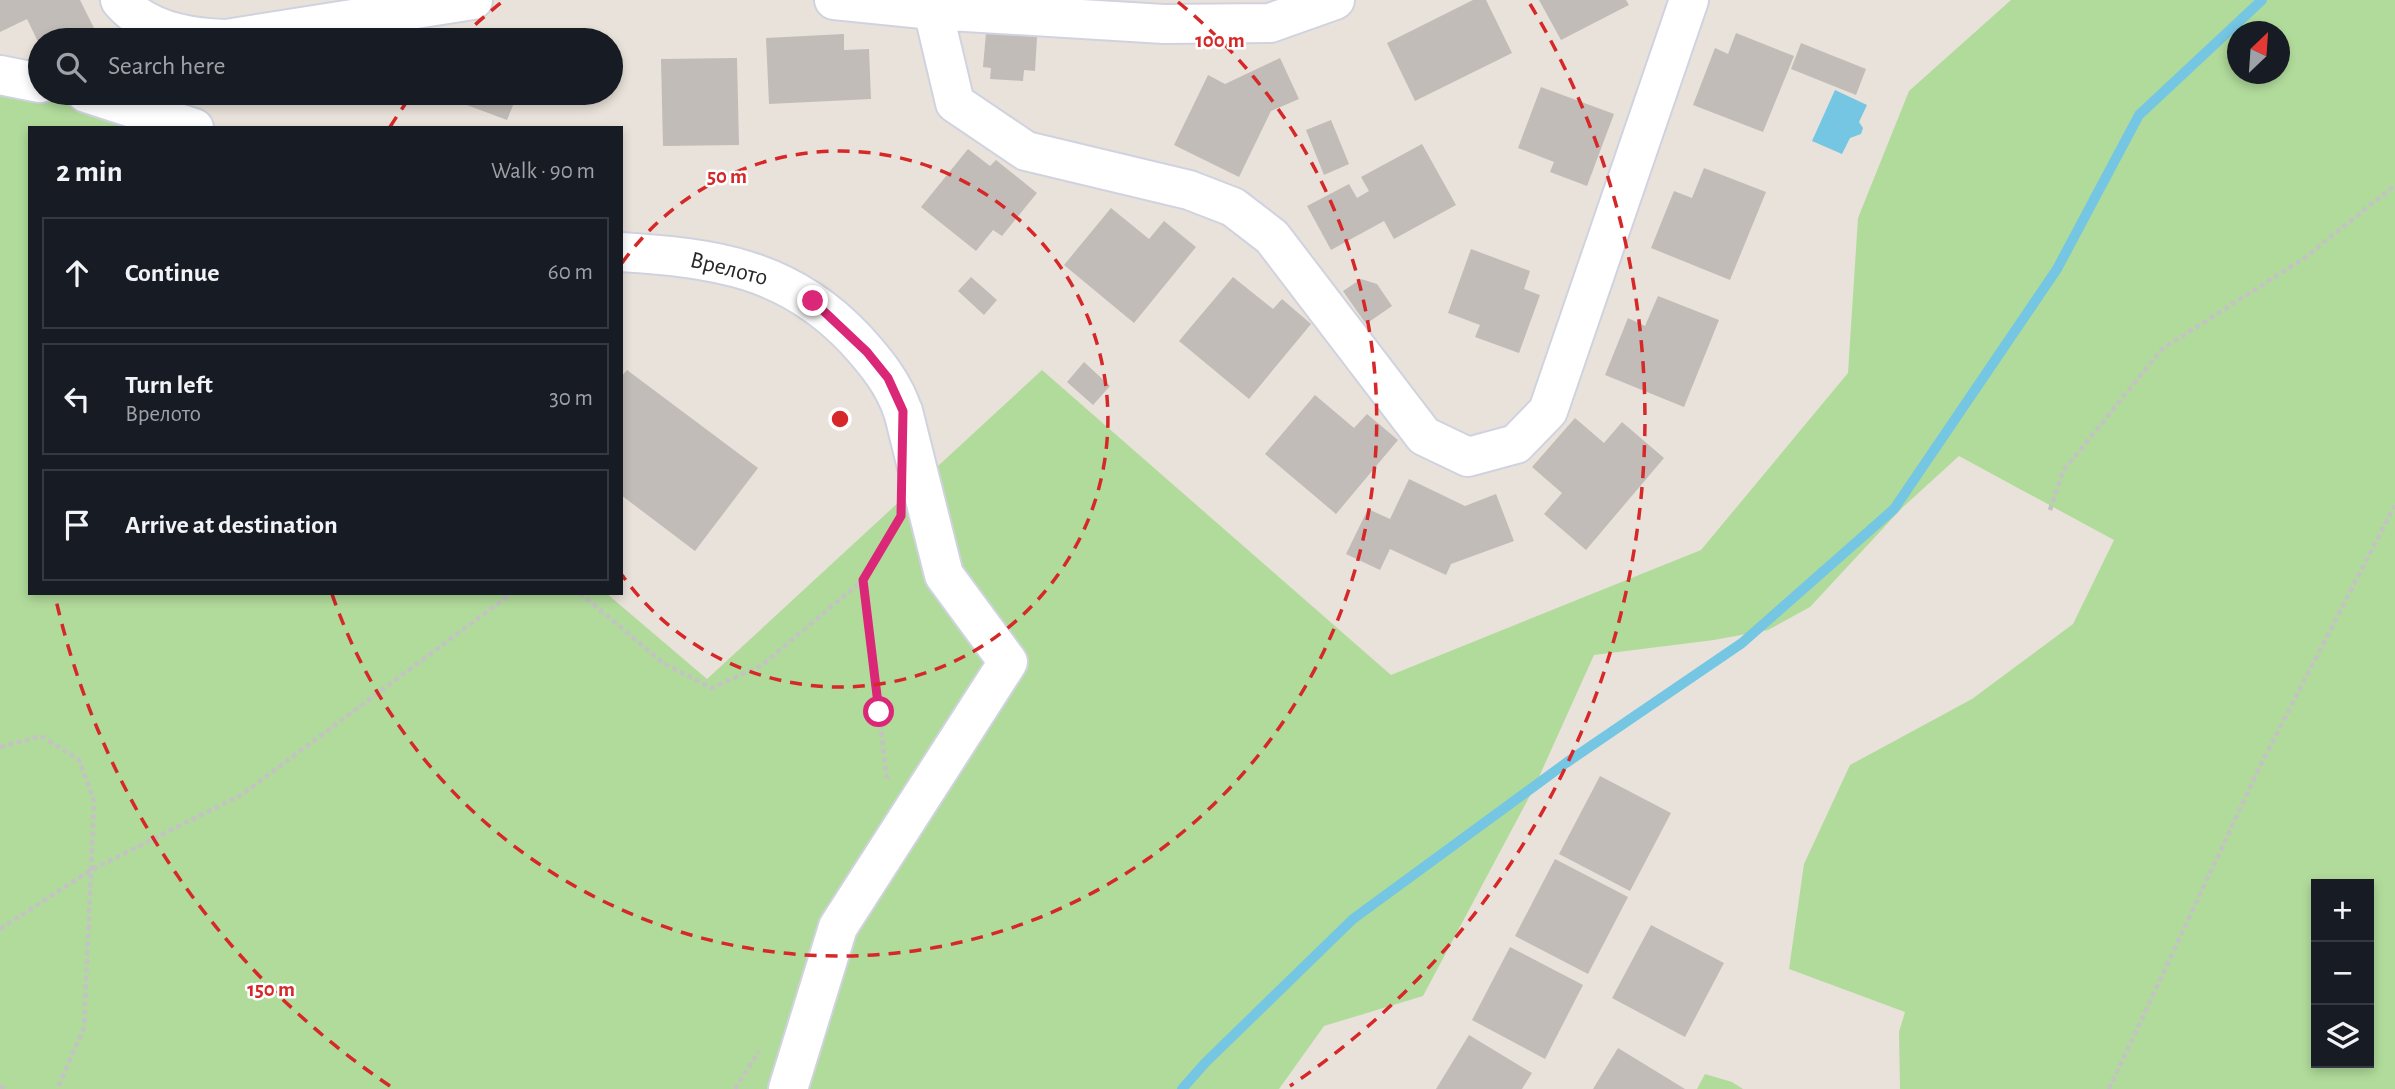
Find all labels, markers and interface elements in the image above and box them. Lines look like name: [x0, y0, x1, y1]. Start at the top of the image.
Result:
north arrow: [2227, 21, 2290, 84]
search box: [28, 28, 623, 105]
text: 100 m: [1195, 30, 1245, 51]
icon: search: [52, 48, 90, 86]
text: Search here: [108, 53, 226, 79]
text: 2 min: [56, 157, 123, 187]
text: Walk · 90 m: [491, 160, 595, 183]
text: 50 m: [707, 166, 747, 187]
street label: Врелото: [687, 248, 770, 290]
icon: ahead: [58, 254, 96, 292]
text: Continue: [125, 260, 220, 286]
text: 60 m: [548, 261, 593, 284]
route end: [797, 285, 828, 316]
text: Turn left: [125, 372, 213, 398]
icon: left: [58, 380, 96, 418]
text: 30 m: [549, 387, 593, 410]
text: Врелото: [125, 403, 201, 426]
centre of rings: [828, 407, 852, 431]
icon: arrive: [58, 506, 96, 544]
text: Arrive at destination: [125, 512, 338, 538]
route start: [863, 696, 894, 727]
map controls: [2311, 879, 2374, 1068]
button: +: [2311, 879, 2374, 942]
button: −: [2311, 942, 2374, 1005]
text: 150 m: [247, 979, 295, 1000]
button: layers: [2311, 1005, 2374, 1068]

